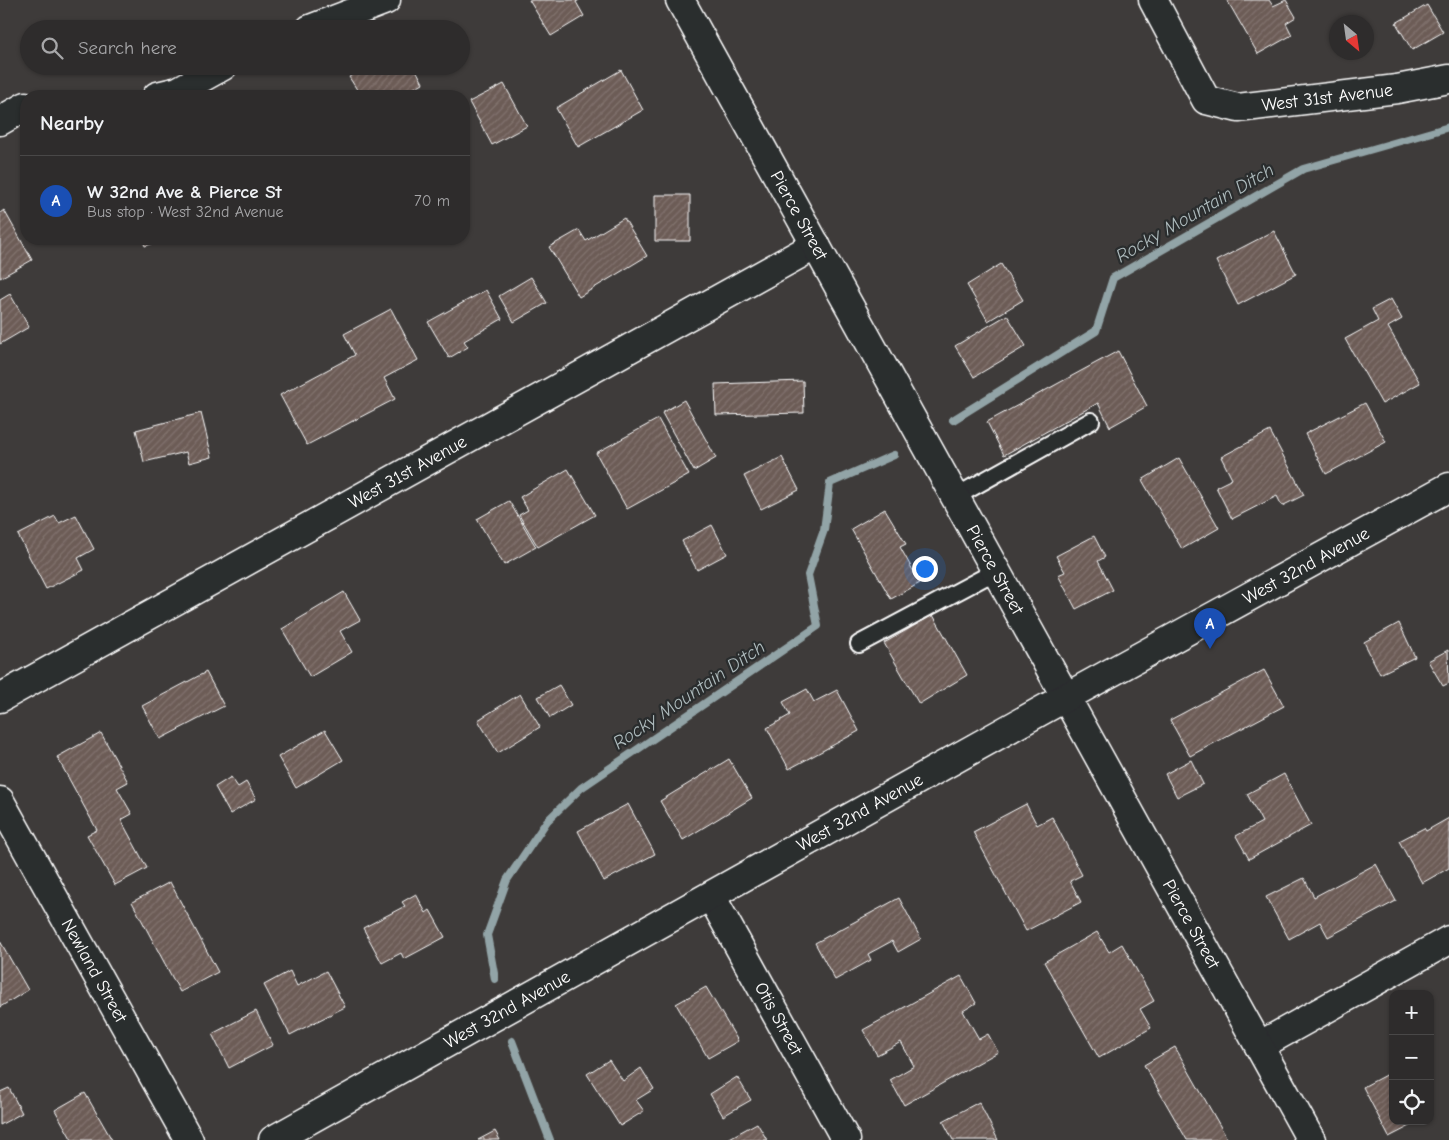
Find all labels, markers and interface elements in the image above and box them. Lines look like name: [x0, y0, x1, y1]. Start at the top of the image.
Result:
north arrow: [1329, 15, 1374, 60]
search box: [20, 20, 470, 75]
icon: search: [38, 34, 66, 62]
text: Search here: [78, 37, 177, 59]
street label: West 31st Avenue: [1260, 79, 1394, 116]
text: Nearby: [40, 111, 104, 135]
water label: Rocky Mountain Ditch: [1112, 159, 1278, 267]
street label: Pierce Street: [766, 167, 833, 264]
text: W 32nd Ave & Pierce St: [87, 181, 282, 203]
text: A: [52, 192, 60, 210]
text: 70 m: [414, 192, 450, 210]
text: Bus stop · West 32nd Avenue: [87, 203, 284, 221]
street label: West 31st Avenue: [345, 431, 470, 513]
street label: Pierce Street: [962, 521, 1029, 619]
street label: West 32nd Avenue: [1239, 522, 1373, 609]
your location: [912, 556, 938, 582]
pin: A: [1194, 608, 1226, 649]
water label: Rocky Mountain Ditch: [609, 636, 769, 754]
street label: West 32nd Avenue: [793, 769, 926, 856]
street label: Pierce Street: [1158, 876, 1225, 973]
street label: Newland Street: [57, 915, 132, 1027]
street label: West 32nd Avenue: [440, 966, 574, 1053]
street label: Otis Street: [750, 979, 808, 1059]
map controls: [1389, 990, 1434, 1125]
button: +: [1389, 990, 1434, 1035]
button: −: [1389, 1035, 1434, 1080]
button: locate: [1389, 1080, 1434, 1125]

